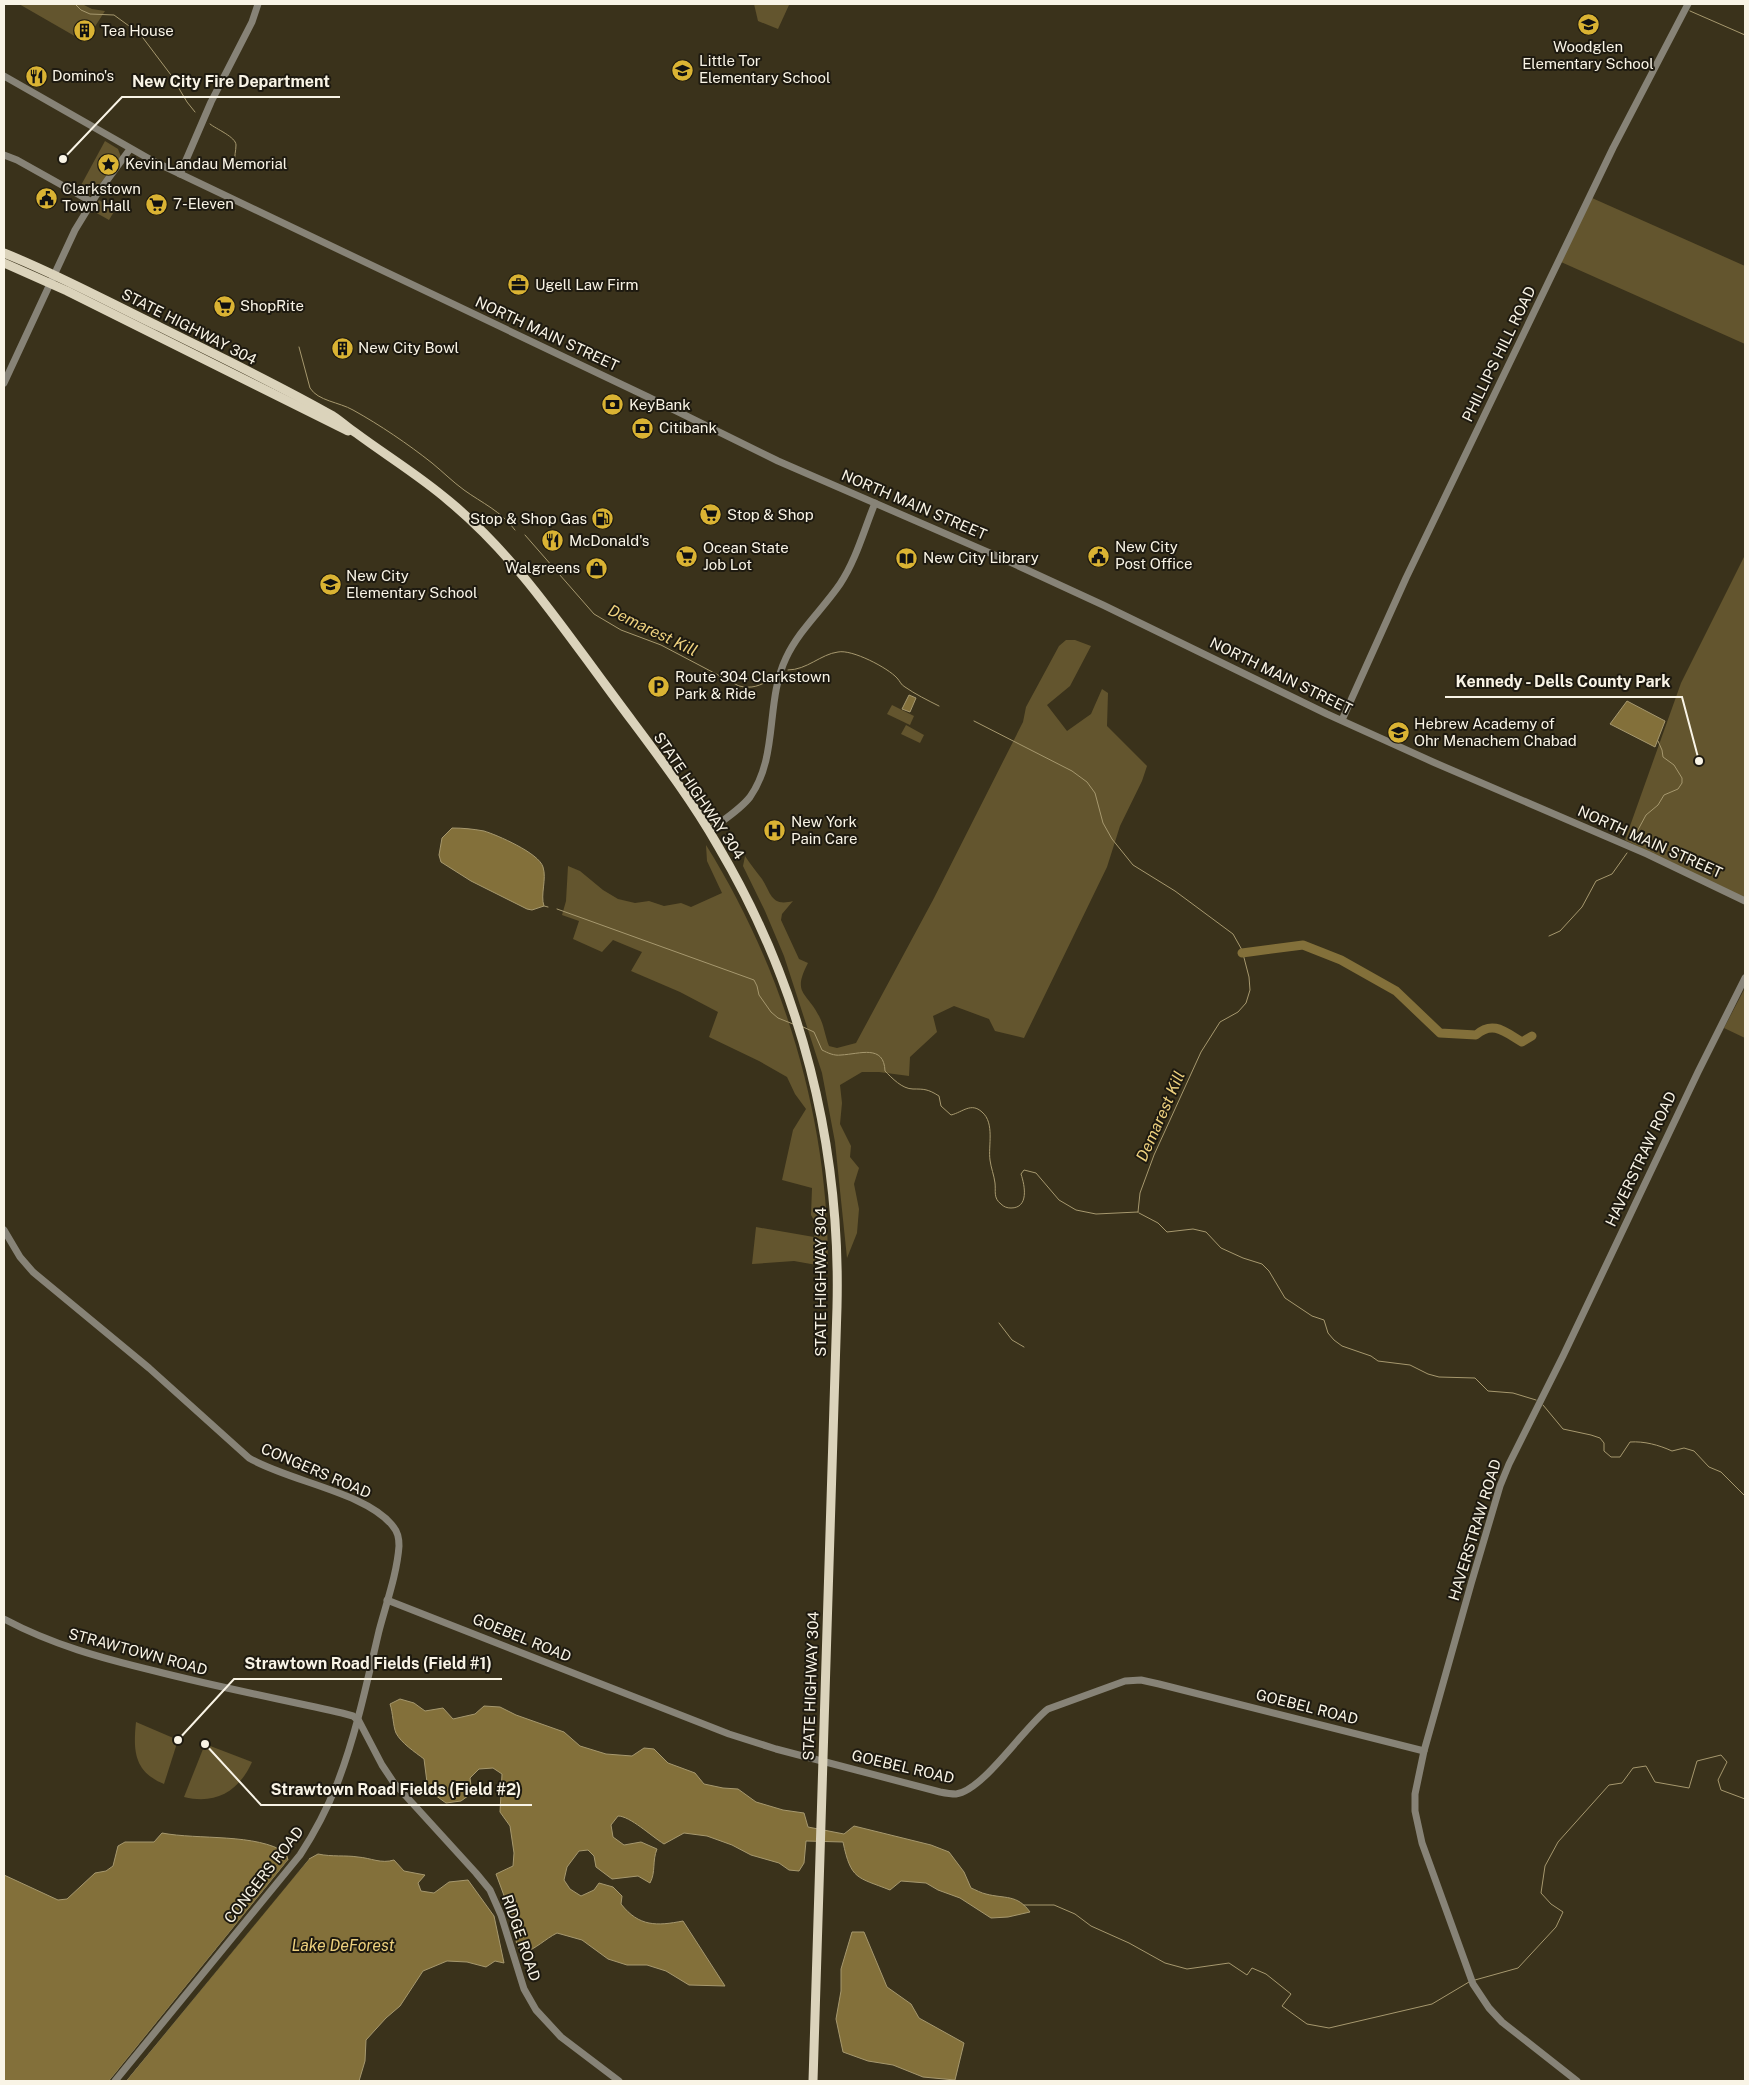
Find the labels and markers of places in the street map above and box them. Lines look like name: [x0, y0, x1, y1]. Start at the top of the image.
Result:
school or university icon: Woodglen Elementary School: [1576, 12, 1600, 36]
building icon: Tea House: [73, 19, 97, 43]
place label: Tea House: [101, 22, 174, 39]
place label: Woodglen Elementary School: [1522, 38, 1654, 72]
place label: Little Tor Elementary School: [699, 52, 831, 86]
school or university icon: Little Tor Elementary School: [671, 58, 695, 82]
restaurant icon: Domino's: [24, 64, 48, 88]
callout: New City Fire Department: [122, 66, 340, 97]
place label: Domino's: [52, 67, 114, 84]
place icon: Kevin Landau Memorial: [97, 152, 121, 176]
place label: Kevin Landau Memorial: [125, 155, 287, 172]
place label: Clarkstown Town Hall: [62, 180, 141, 214]
public building icon: Clarkstown Town Hall: [34, 186, 58, 210]
supermarket icon: 7-Eleven: [145, 192, 169, 216]
place label: 7-Eleven: [173, 195, 234, 212]
office icon: Ugell Law Firm: [507, 273, 531, 297]
place label: Ugell Law Firm: [535, 276, 639, 293]
supermarket icon: ShopRite: [212, 294, 236, 318]
place label: ShopRite: [240, 297, 304, 314]
building icon: New City Bowl: [330, 336, 354, 360]
place label: New City Bowl: [358, 339, 459, 356]
bank icon: KeyBank: [601, 393, 625, 417]
place label: KeyBank: [629, 396, 691, 413]
bank icon: Citibank: [631, 416, 655, 440]
place label: Citibank: [659, 419, 717, 436]
supermarket icon: Stop & Shop: [699, 503, 723, 527]
place label: Stop & Shop: [727, 506, 814, 523]
fuel station icon: Stop & Shop Gas: [591, 507, 615, 531]
place label: Stop & Shop Gas: [470, 510, 587, 527]
restaurant icon: McDonald's: [541, 529, 565, 553]
place label: McDonald's: [569, 532, 649, 549]
place label: New City Post Office: [1115, 538, 1193, 572]
place label: Ocean State Job Lot: [703, 539, 789, 573]
public building icon: New City Post Office: [1087, 544, 1111, 568]
supermarket icon: Ocean State Job Lot: [675, 545, 699, 569]
library icon: New City Library: [895, 546, 919, 570]
place label: New City Library: [923, 549, 1039, 566]
shop icon: Walgreens: [584, 556, 608, 580]
place label: Walgreens: [505, 559, 580, 576]
place label: New City Elementary School: [346, 567, 478, 601]
school or university icon: New City Elementary School: [318, 573, 342, 597]
callout: Kennedy - Dells County Park: [1445, 666, 1682, 697]
place label: Route 304 Clarkstown Park & Ride: [675, 668, 830, 702]
parking icon: Route 304 Clarkstown Park & Ride: [647, 674, 671, 698]
place label: Hebrew Academy of Ohr Menachem Chabad: [1414, 715, 1577, 749]
school or university icon: Hebrew Academy of Ohr Menachem Chabad: [1386, 721, 1410, 745]
place label: New York Pain Care: [791, 813, 858, 847]
hospital icon: New York Pain Care: [763, 819, 787, 843]
callout: Strawtown Road Fields (Field #1): [234, 1648, 502, 1679]
callout: Strawtown Road Fields (Field #2): [261, 1774, 532, 1805]

